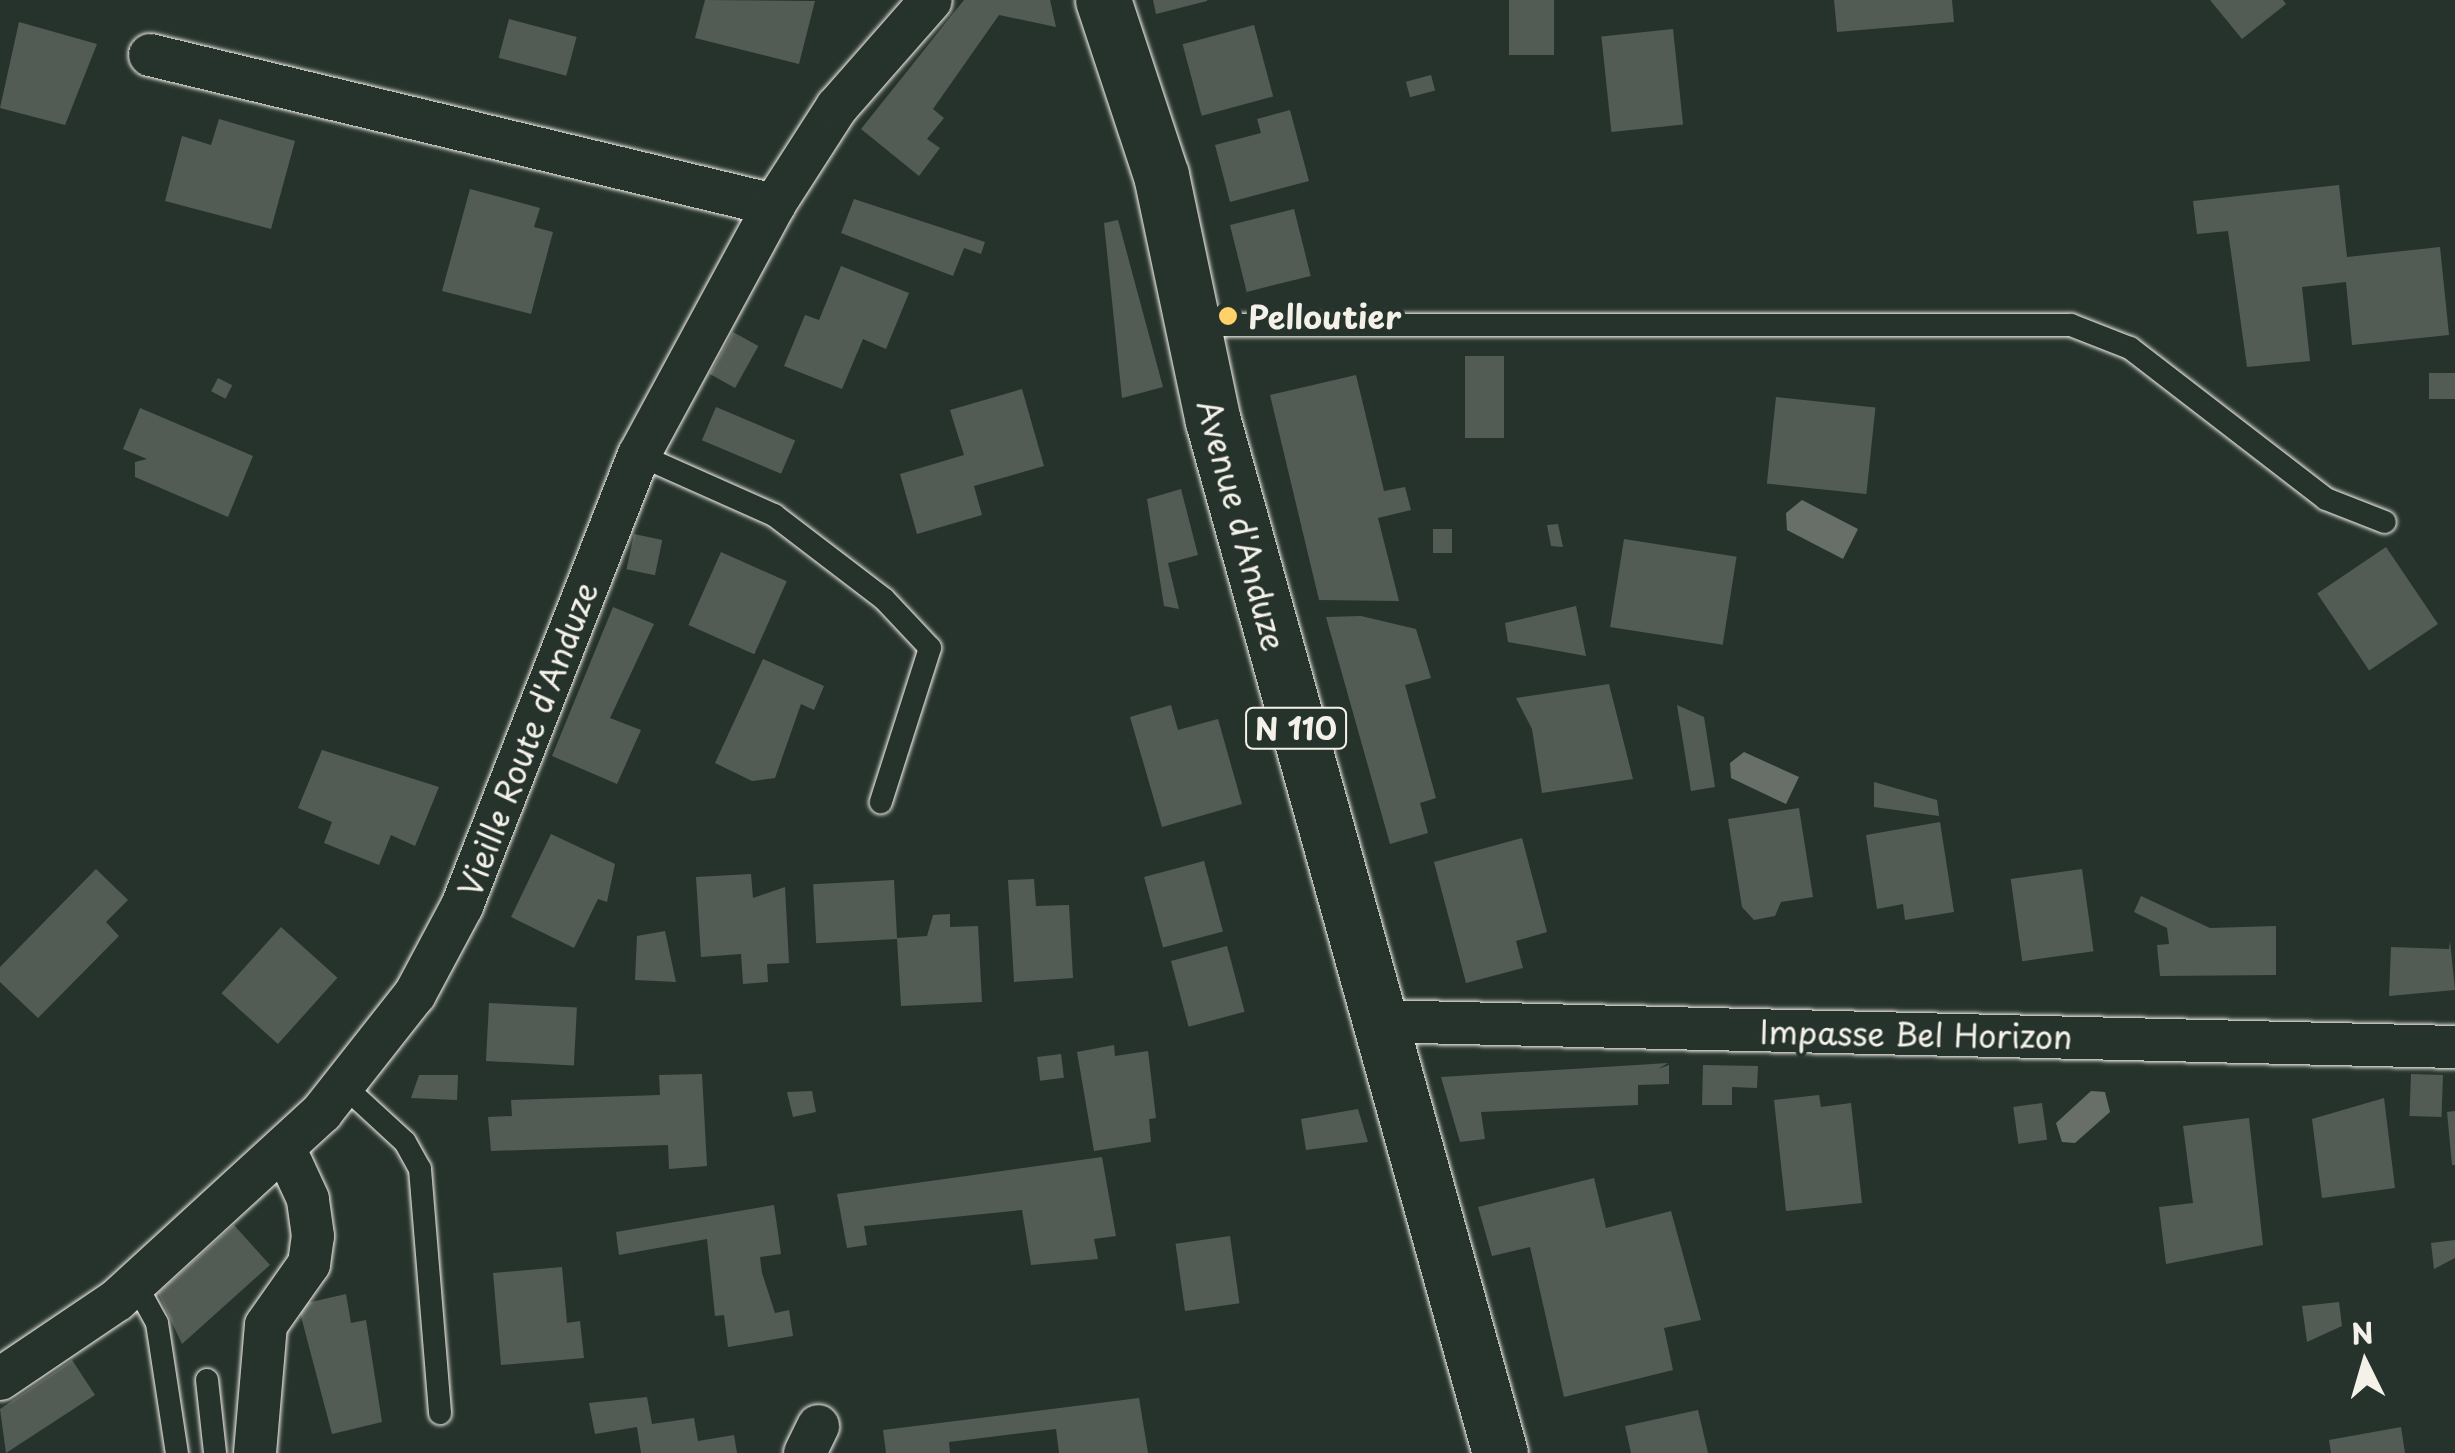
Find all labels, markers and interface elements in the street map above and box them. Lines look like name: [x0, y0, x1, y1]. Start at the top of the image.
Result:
place label: Pelloutier: [1248, 297, 1401, 335]
marker: Pelloutier: [1217, 305, 1239, 327]
street label: Avenue d'Anduze: [1190, 396, 1294, 654]
street label: Vieille Route d'Anduze: [449, 575, 605, 903]
road number: N 110: [1244, 703, 1348, 753]
street label: Impasse Bel Horizon: [1760, 1012, 2072, 1056]
text: N: [2349, 1310, 2375, 1355]
north arrow: [2315, 1313, 2415, 1413]

